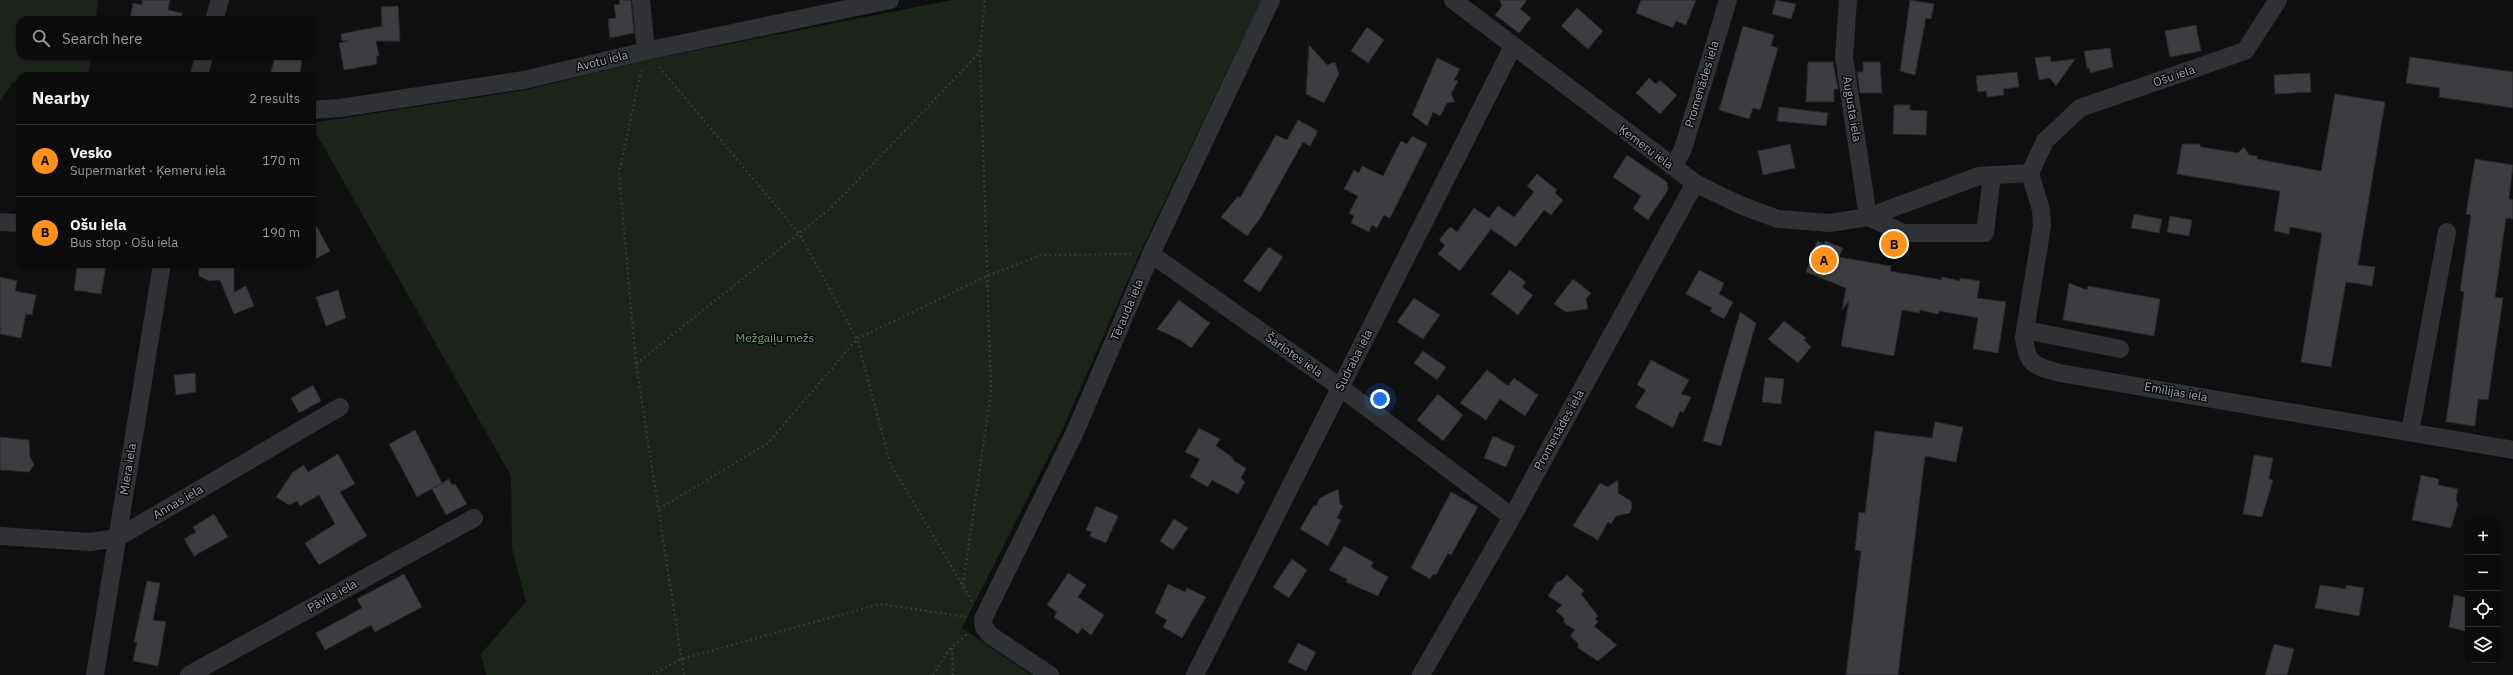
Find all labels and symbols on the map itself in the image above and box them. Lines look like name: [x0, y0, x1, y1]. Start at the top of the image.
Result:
street label: Promenādes iela: [1681, 38, 1722, 129]
street label: Avotu iela: [574, 47, 630, 74]
street label: Ošu iela: [2151, 61, 2197, 90]
street label: Augusta iela: [1840, 75, 1865, 143]
street label: Ķemeru iela: [1616, 121, 1677, 172]
pin: B: [1881, 229, 1907, 259]
pin: A: [1811, 245, 1837, 275]
street label: Tērauda iela: [1107, 276, 1147, 343]
street label: Sudraba iela: [1332, 326, 1376, 393]
street label: Šarlotes iela: [1263, 329, 1326, 380]
park label: Mežgaiļu mežs: [736, 330, 815, 345]
street label: Emīlijas iela: [2143, 379, 2210, 405]
street label: Promenādes iela: [1530, 386, 1587, 473]
your location: [1370, 389, 1390, 409]
street label: Miera iela: [116, 441, 139, 496]
street label: Annas iela: [150, 481, 206, 522]
street label: Pāvila iela: [304, 576, 360, 615]

